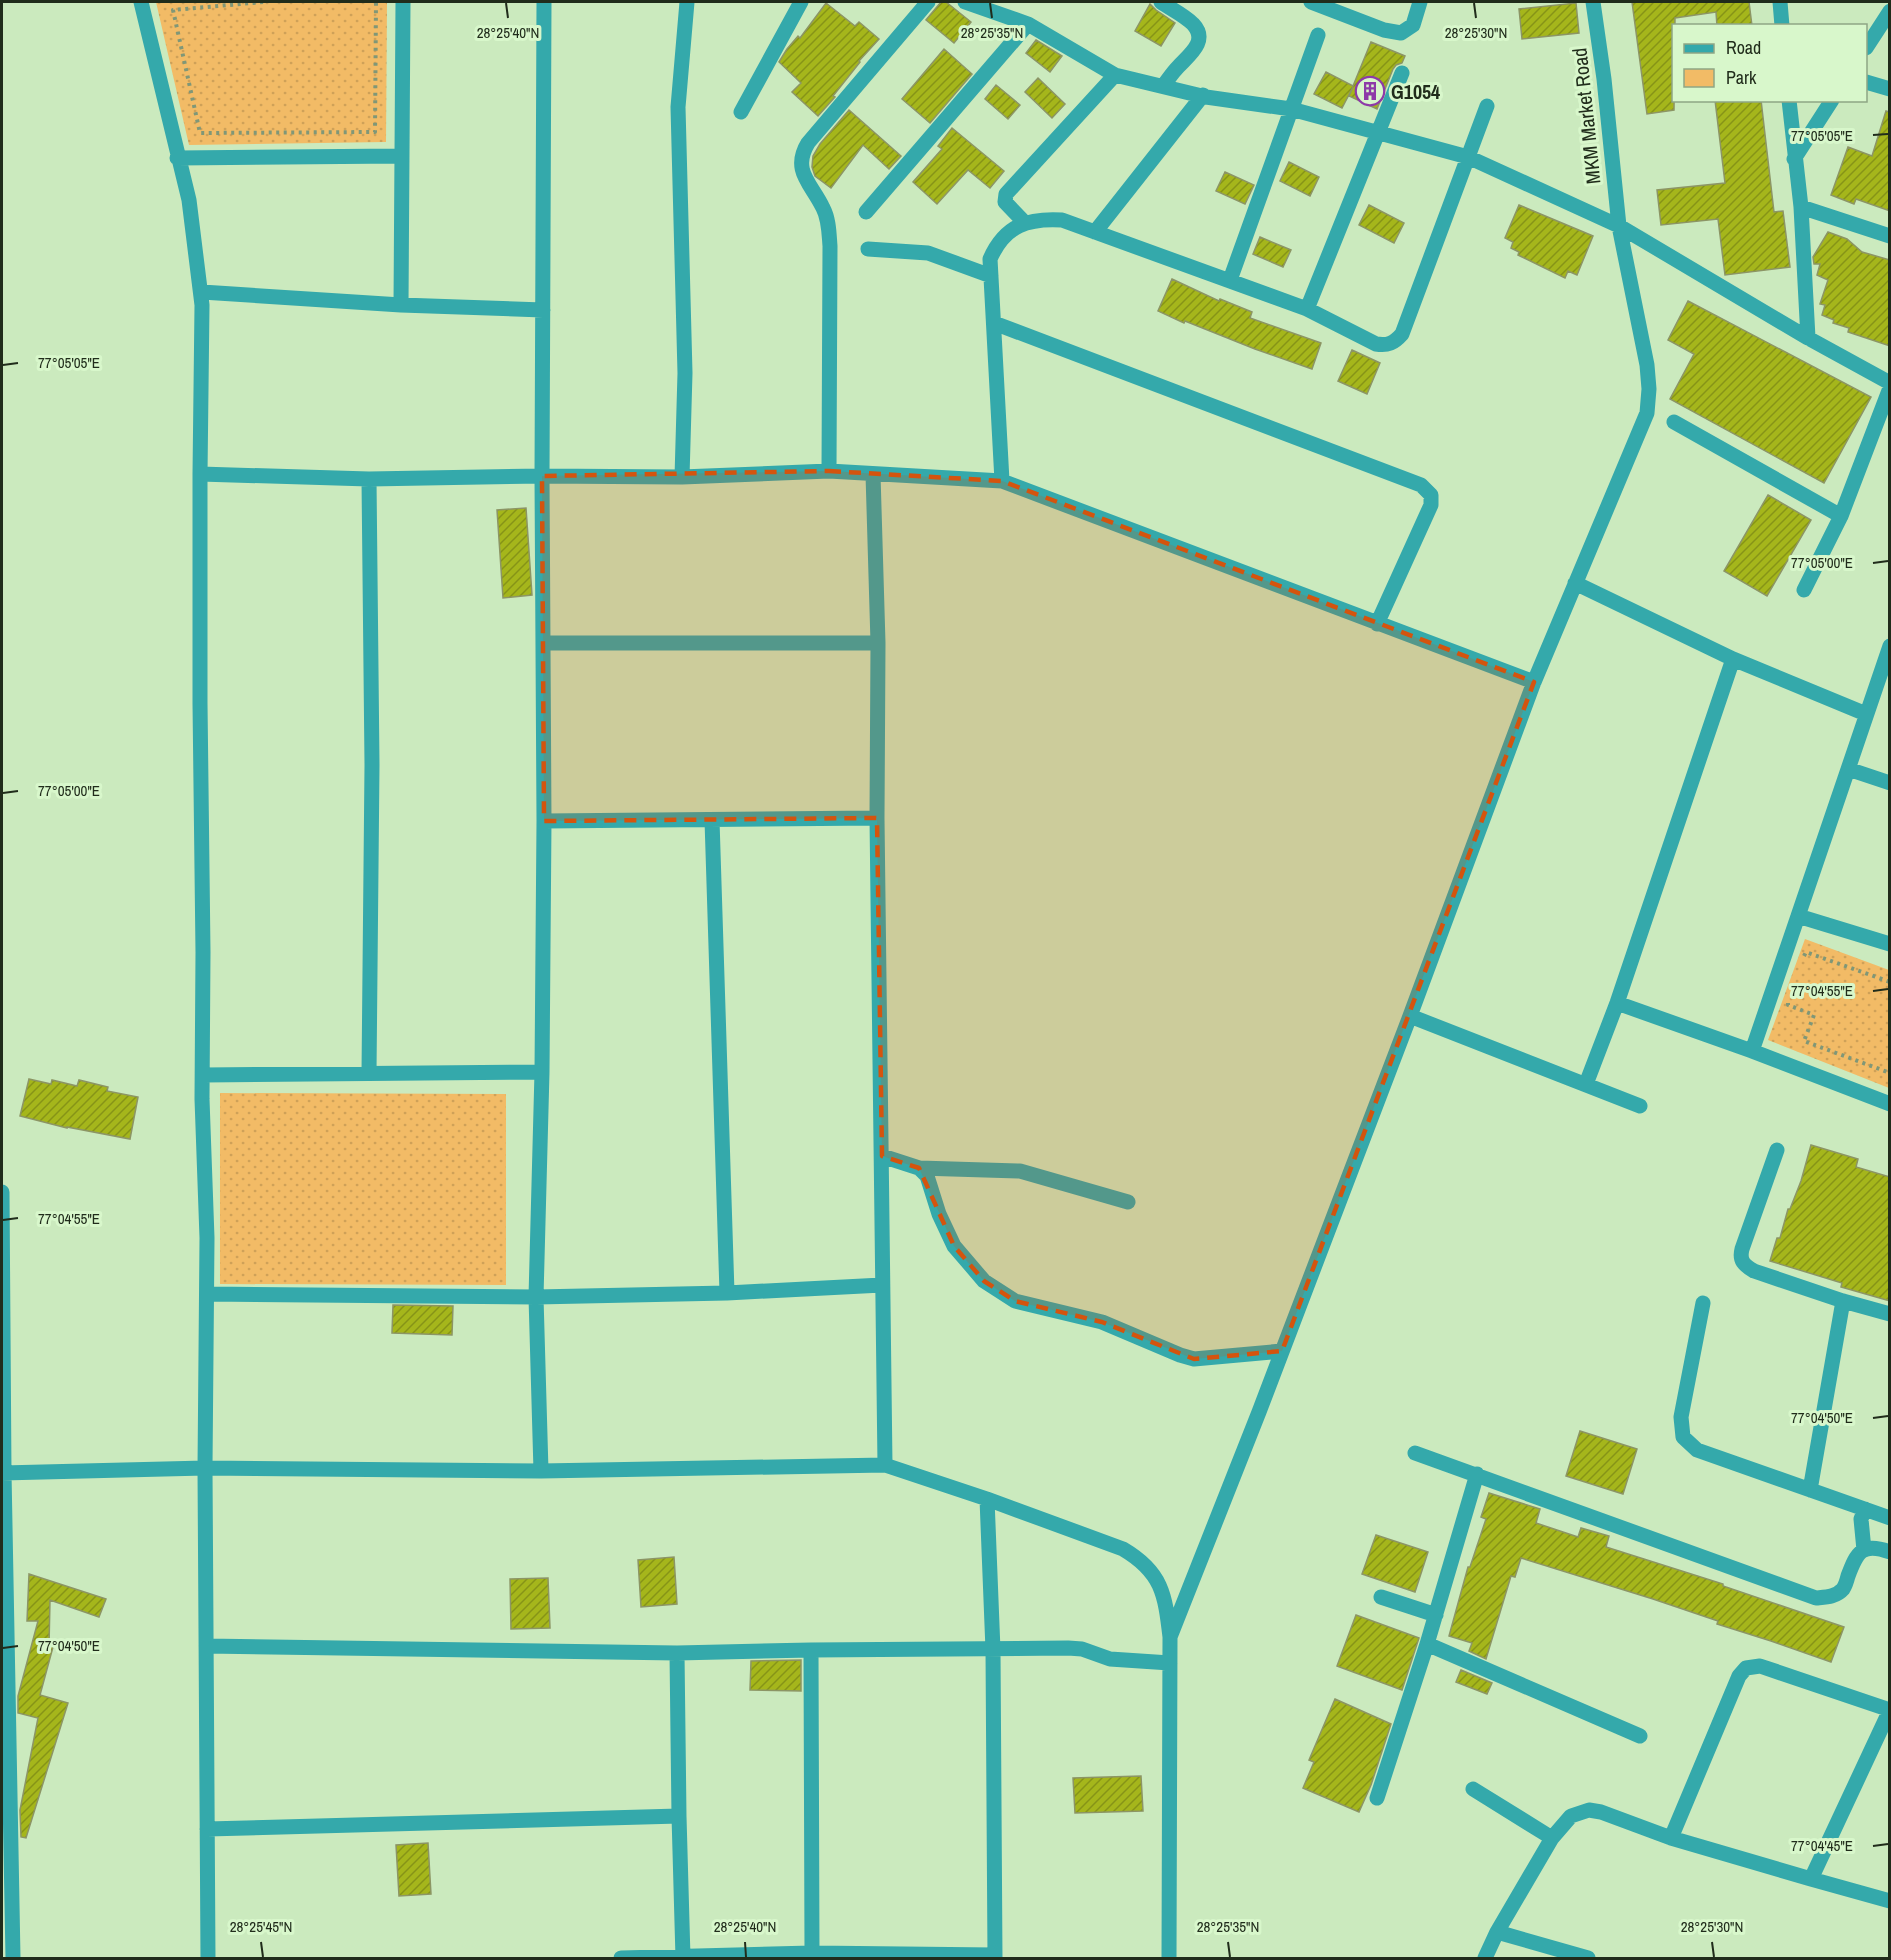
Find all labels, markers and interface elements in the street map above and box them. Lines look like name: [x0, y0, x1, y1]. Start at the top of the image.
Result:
text: 28°25'40"N: [477, 22, 539, 43]
text: 28°25'35"N: [961, 22, 1023, 43]
text: 28°25'30"N: [1445, 22, 1507, 43]
legend: [1672, 24, 1867, 102]
text: Road: [1726, 35, 1761, 60]
street label: MKM Market Road: [1565, 47, 1607, 185]
text: Park: [1726, 65, 1757, 90]
building icon: G1054: [1354, 75, 1386, 107]
place label: G1054: [1391, 78, 1440, 105]
text: 77°05'05"E: [1791, 125, 1853, 146]
text: 77°05'05"E: [38, 352, 100, 373]
text: 77°05'00"E: [1791, 552, 1853, 573]
text: 77°05'00"E: [38, 780, 100, 801]
text: 77°04'55"E: [1791, 980, 1853, 1001]
text: 77°04'55"E: [38, 1208, 100, 1229]
text: 77°04'50"E: [1791, 1407, 1853, 1428]
text: 77°04'50"E: [38, 1635, 100, 1656]
text: 77°04'45"E: [1791, 1835, 1853, 1856]
text: 28°25'45"N: [230, 1916, 292, 1937]
text: 28°25'40"N: [714, 1916, 776, 1937]
text: 28°25'35"N: [1197, 1916, 1259, 1937]
text: 28°25'30"N: [1681, 1916, 1743, 1937]

